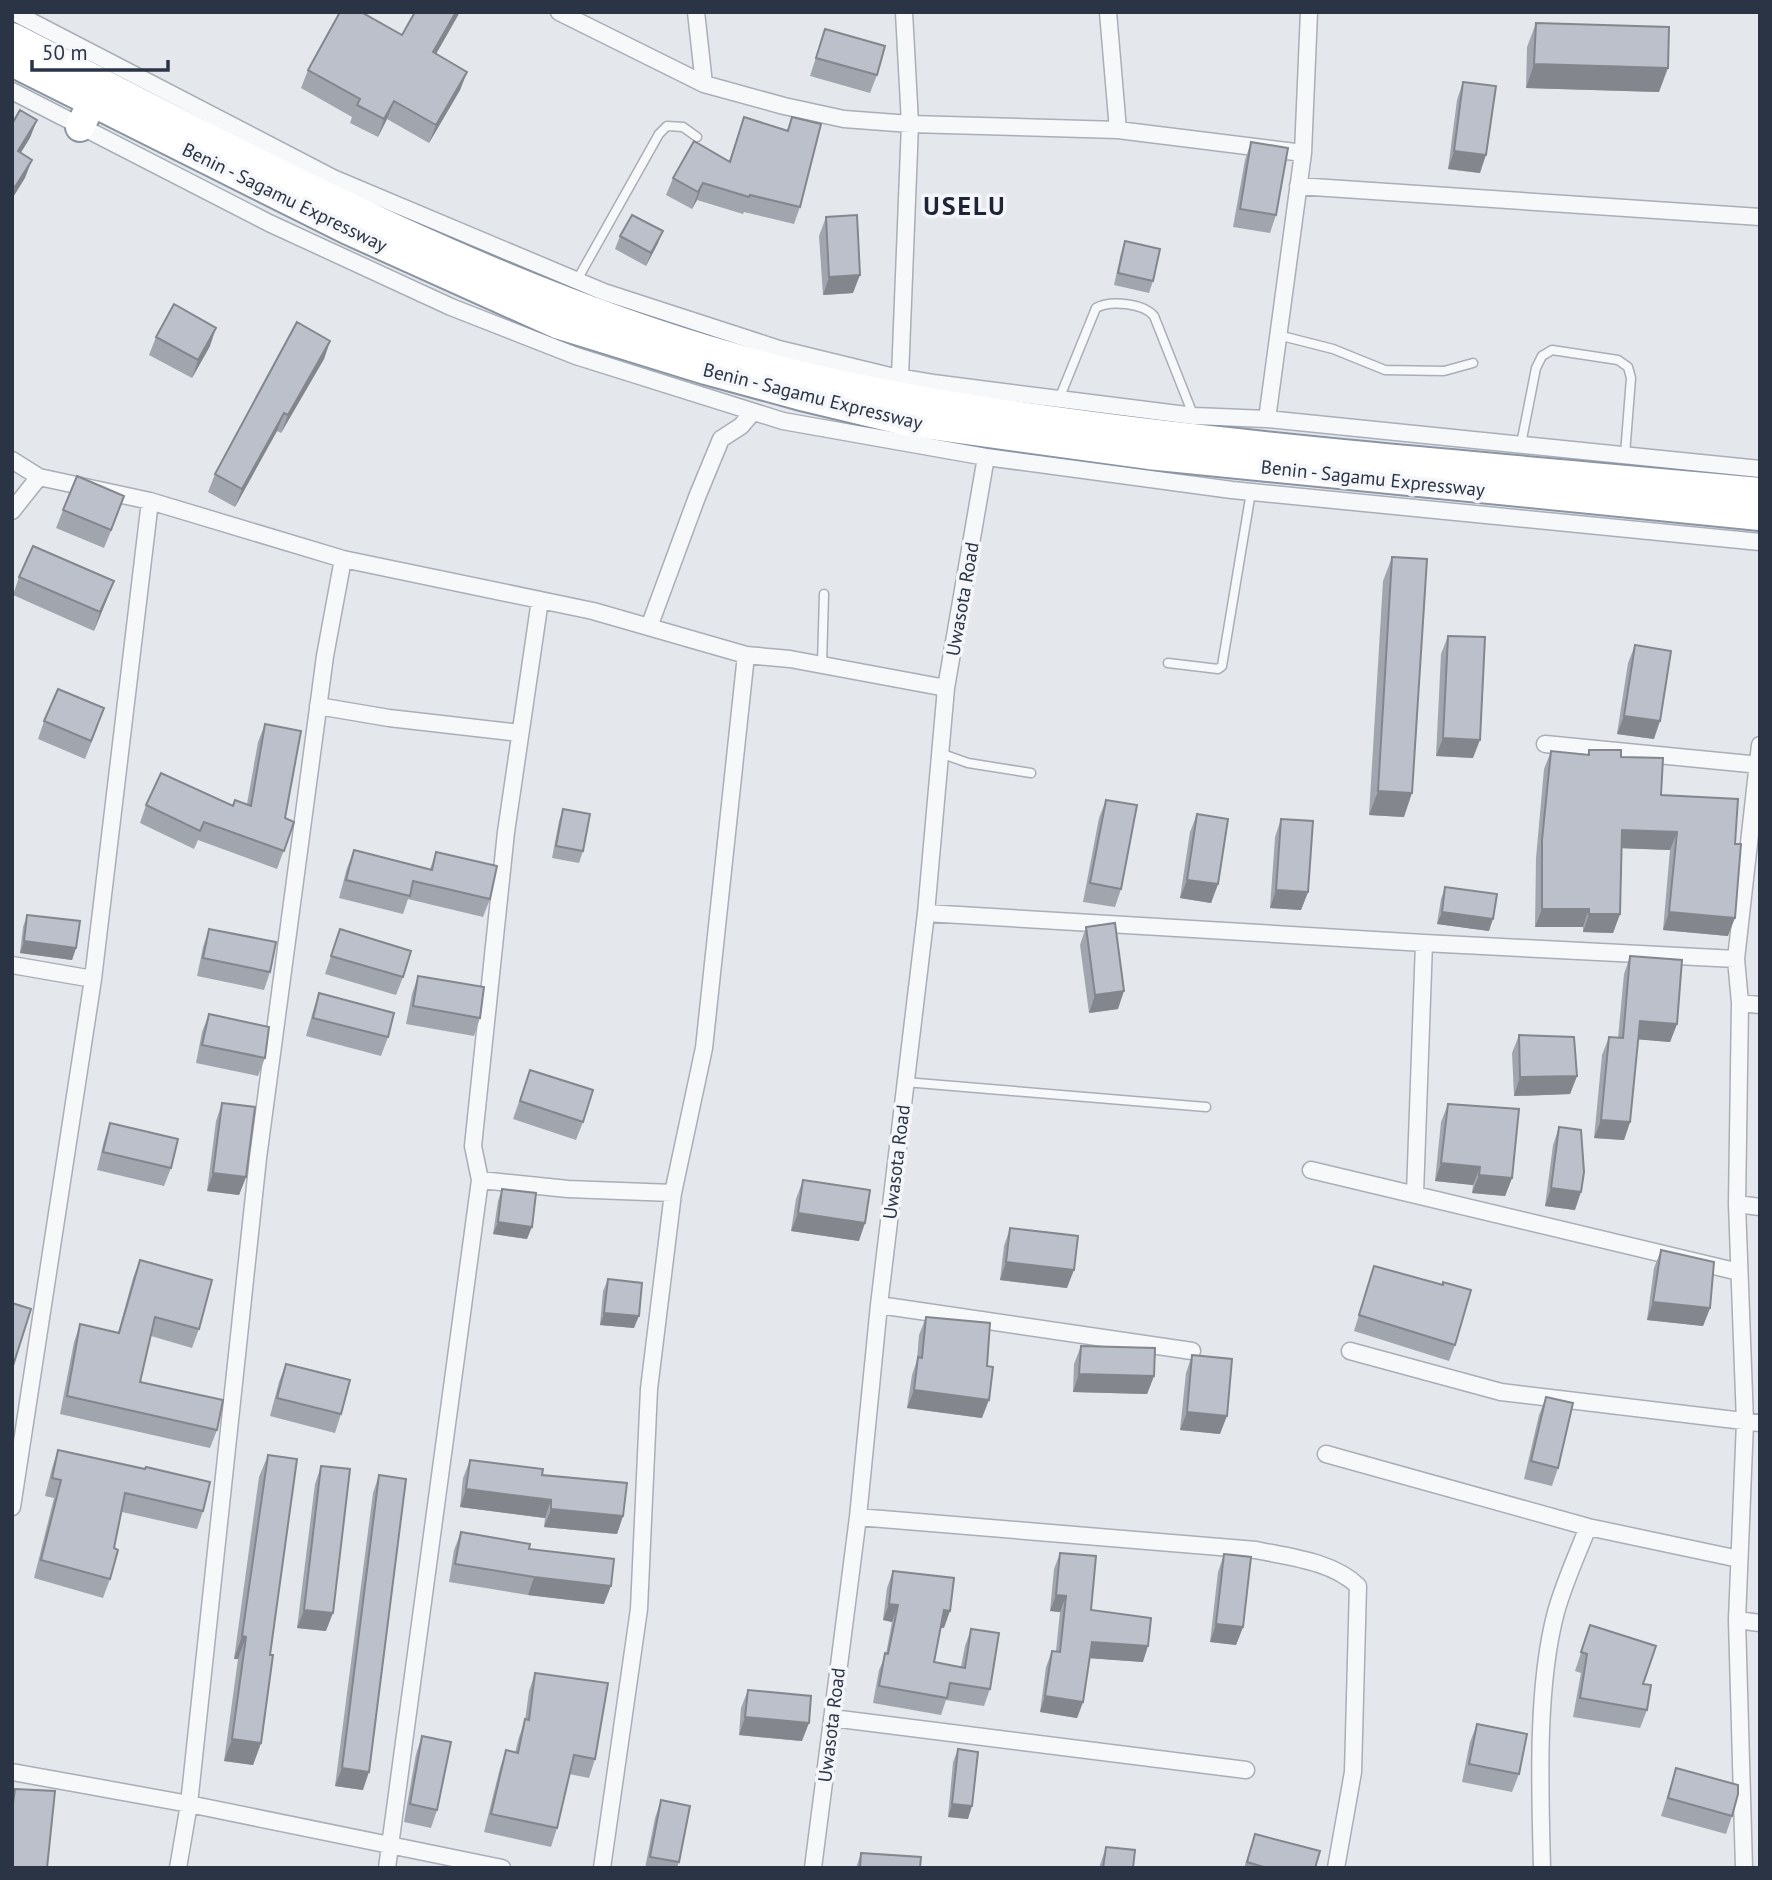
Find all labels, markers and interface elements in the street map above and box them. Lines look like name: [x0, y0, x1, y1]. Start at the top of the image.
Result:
scale bar: [32, 28, 168, 72]
text: 50 m: [42, 39, 88, 66]
street label: Benin - Sagamu Expressway: [179, 137, 392, 257]
district label: USELU: [923, 189, 1007, 222]
street label: Benin - Sagamu Expressway: [701, 357, 925, 435]
street label: Benin - Sagamu Expressway: [1260, 454, 1486, 502]
street label: Uwasota Road: [940, 540, 984, 658]
street label: Uwasota Road: [877, 1103, 915, 1221]
street label: Uwasota Road: [812, 1666, 850, 1784]

